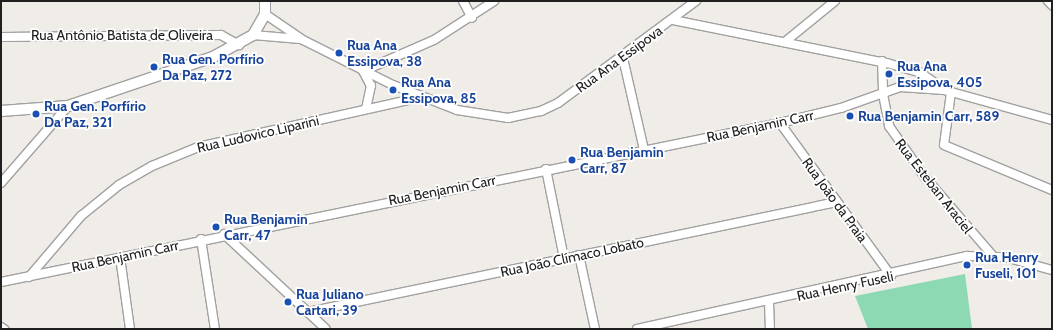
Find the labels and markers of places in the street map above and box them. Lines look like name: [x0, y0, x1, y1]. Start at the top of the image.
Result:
place label: Rua Ana Essipova, 38: [347, 37, 422, 70]
marker: Rua Ana Essipova, 38: [334, 48, 344, 58]
place label: Rua Gen. Porfírio Da Paz, 272: [162, 51, 264, 84]
place label: Rua Ana Essipova, 405: [897, 58, 982, 90]
marker: Rua Gen. Porfírio Da Paz, 272: [149, 62, 159, 72]
marker: Rua Ana Essipova, 405: [884, 69, 894, 79]
place label: Rua Ana Essipova, 85: [401, 74, 476, 106]
marker: Rua Ana Essipova, 85: [388, 85, 398, 95]
place label: Rua Gen. Porfírio Da Paz, 321: [44, 98, 146, 130]
place label: Rua Benjamin Carr, 589: [858, 108, 999, 124]
marker: Rua Gen. Porfírio Da Paz, 321: [31, 109, 41, 119]
marker: Rua Benjamin Carr, 589: [845, 111, 855, 121]
place label: Rua Benjamin Carr, 87: [580, 144, 664, 176]
marker: Rua Benjamin Carr, 87: [567, 155, 577, 165]
place label: Rua Benjamin Carr, 47: [224, 211, 308, 244]
marker: Rua Benjamin Carr, 47: [211, 222, 221, 232]
place label: Rua Henry Fuseli, 101: [975, 249, 1039, 282]
marker: Rua Henry Fuseli, 101: [962, 260, 972, 270]
place label: Rua Juliano Cartari, 39: [296, 286, 364, 318]
marker: Rua Juliano Cartari, 39: [283, 297, 293, 307]

